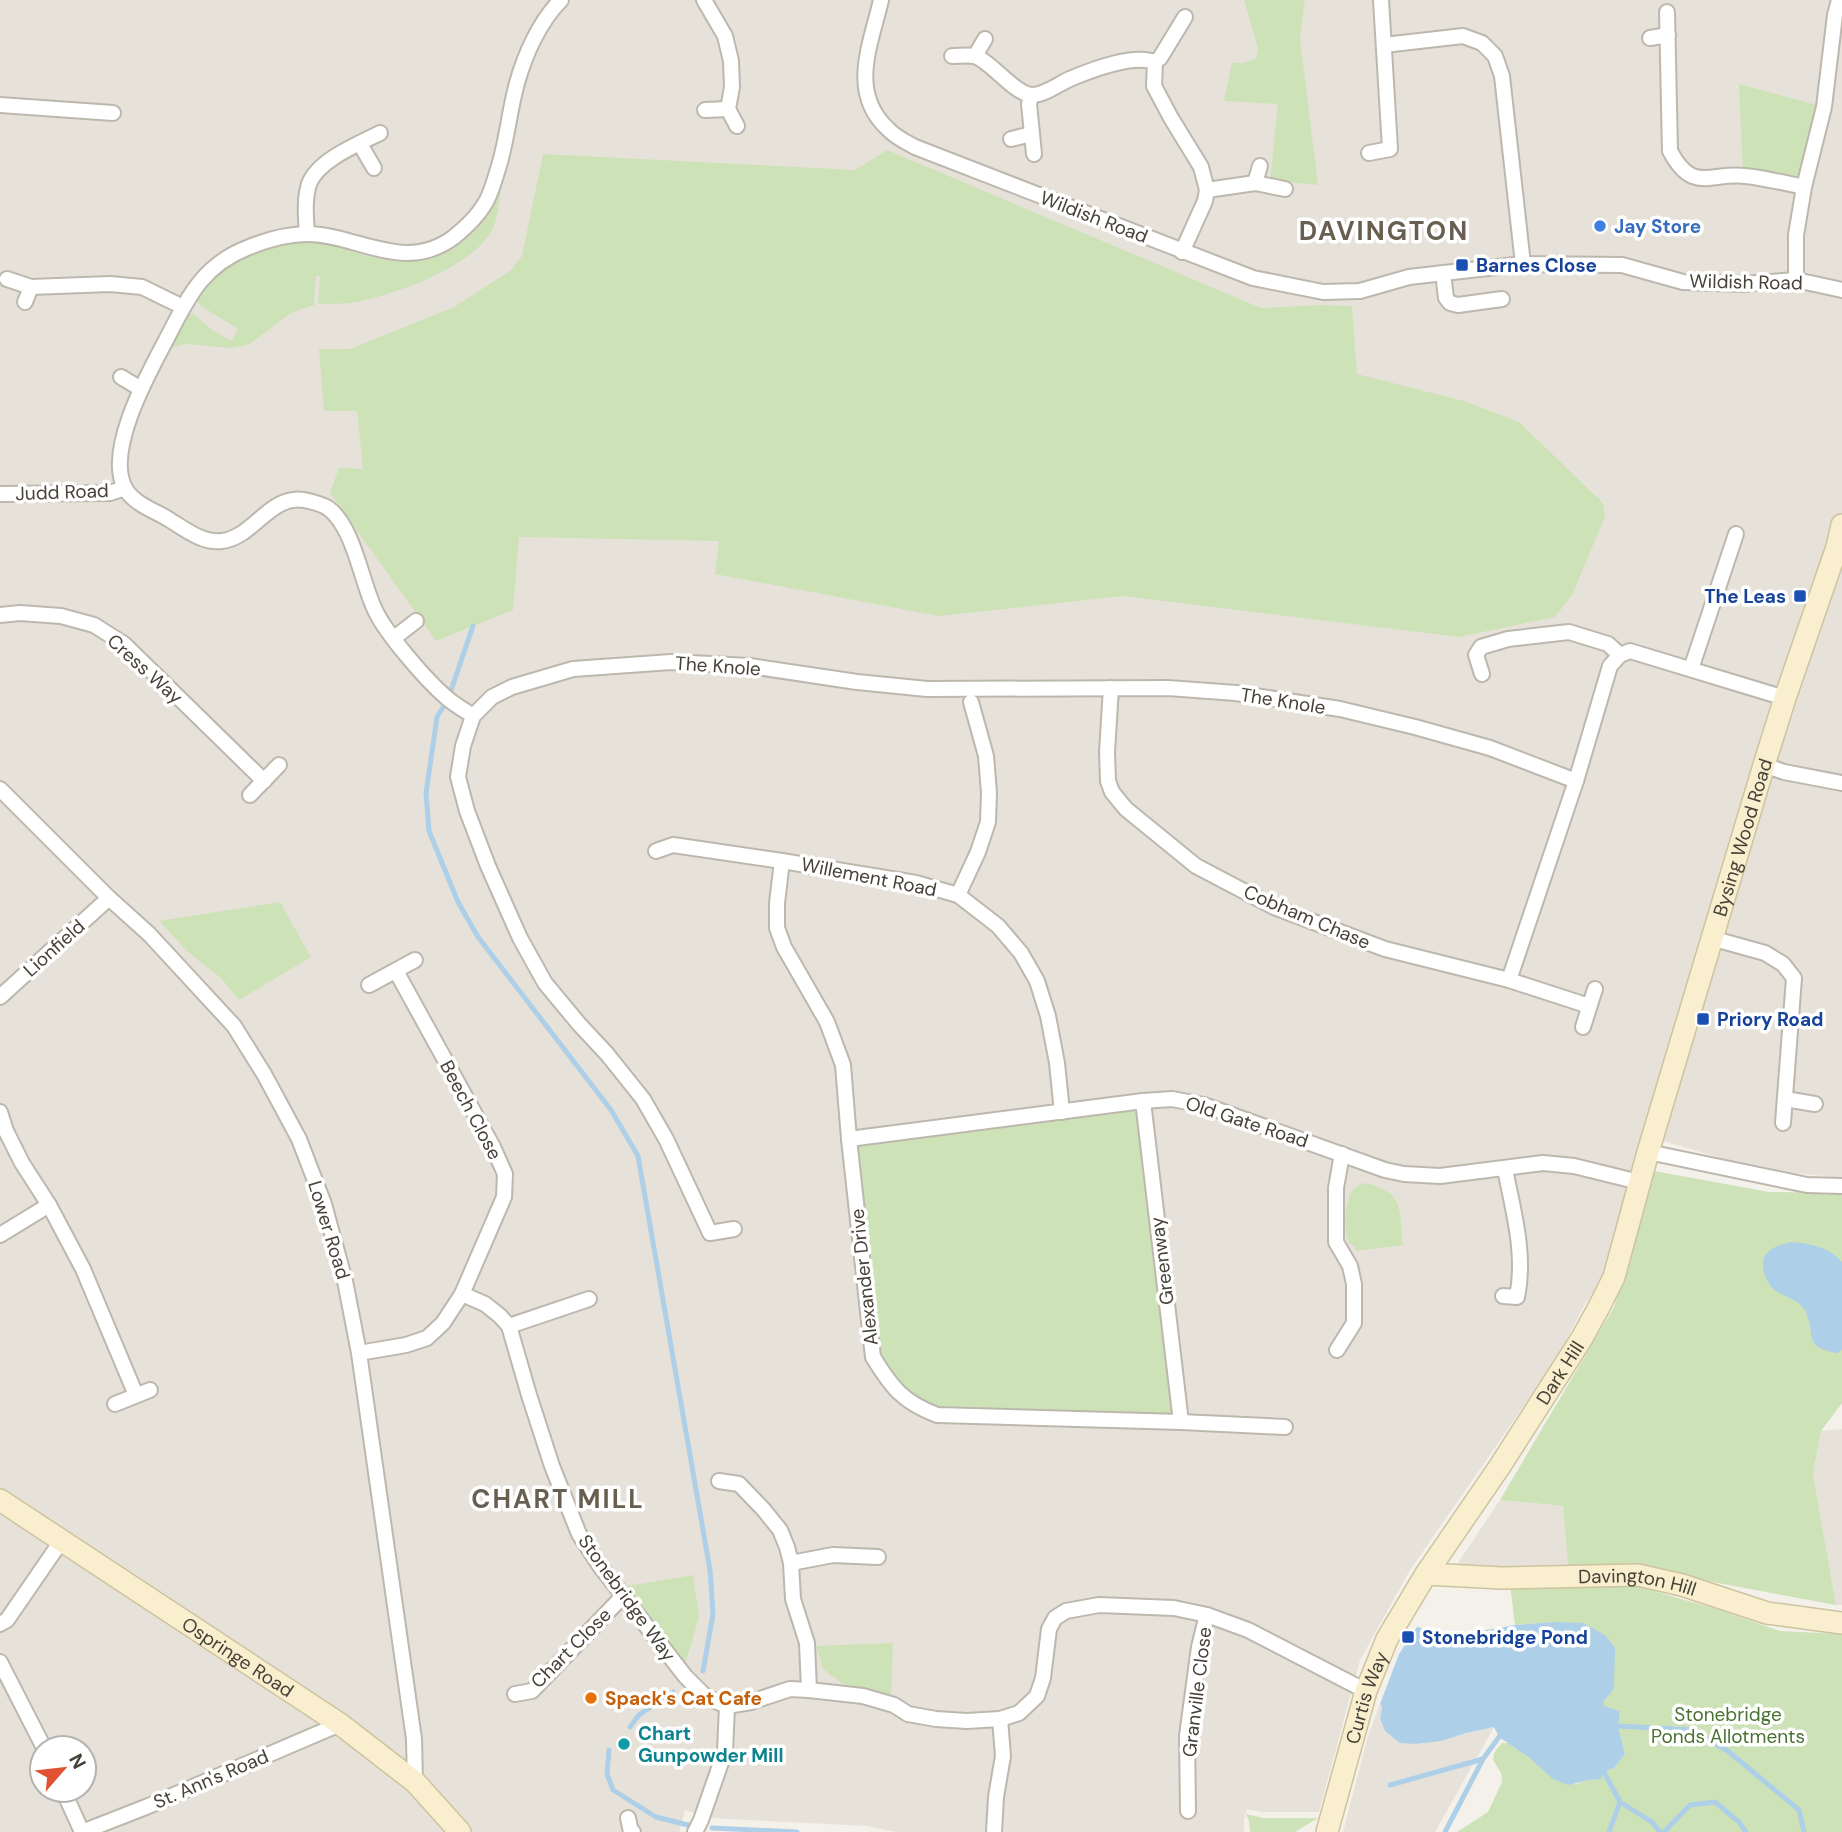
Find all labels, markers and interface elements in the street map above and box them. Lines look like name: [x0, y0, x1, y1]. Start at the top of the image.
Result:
street label: Wildish Road: [1037, 185, 1151, 249]
district label: DAVINGTON: [1299, 214, 1469, 248]
place label: Jay Store: [1614, 214, 1701, 239]
marker: Jay Store: [1592, 218, 1608, 234]
place label: Barnes Close: [1476, 253, 1597, 278]
marker: Barnes Close: [1454, 257, 1470, 273]
street label: Wildish Road: [1689, 269, 1803, 295]
street label: Judd Road: [15, 478, 109, 506]
place label: The Leas: [1704, 584, 1786, 609]
marker: The Leas: [1792, 588, 1808, 604]
street label: Cress Way: [102, 628, 188, 710]
street label: The Knole: [674, 651, 762, 681]
street label: The Knole: [1239, 682, 1327, 720]
street label: Bysing Wood Road: [1707, 755, 1778, 919]
street label: Willement Road: [799, 852, 939, 902]
street label: Cobham Chase: [1240, 879, 1374, 955]
street label: Lionfield: [18, 914, 90, 982]
place label: Priory Road: [1717, 1007, 1824, 1032]
marker: Priory Road: [1695, 1011, 1711, 1027]
street label: Beech Close: [434, 1056, 508, 1164]
street label: Old Gate Road: [1182, 1090, 1312, 1154]
street label: Lower Road: [302, 1178, 356, 1282]
street label: Alexander Drive: [844, 1207, 884, 1347]
street label: Greenway: [1144, 1215, 1180, 1306]
street label: Dark Hill: [1530, 1336, 1590, 1409]
district label: CHART MILL: [471, 1482, 645, 1516]
street label: Stonebridge Way: [573, 1530, 682, 1667]
street label: Davington Hill: [1578, 1563, 1700, 1601]
street label: Chart Close: [525, 1602, 617, 1694]
street label: Ospringe Road: [177, 1611, 299, 1703]
place label: Stonebridge Pond: [1422, 1625, 1588, 1650]
street label: Granville Close: [1177, 1626, 1217, 1758]
marker: Stonebridge Pond: [1400, 1629, 1416, 1645]
street label: Curtis Way: [1339, 1647, 1393, 1747]
place label: Spack's Cat Cafe: [605, 1686, 762, 1711]
marker: Spack's Cat Cafe: [583, 1690, 599, 1706]
park label: Stonebridge Ponds Allotments: [1651, 1702, 1805, 1749]
place label: Chart Gunpowder Mill: [638, 1721, 783, 1768]
north arrow: [28, 1734, 98, 1804]
marker: Chart Gunpowder Mill: [616, 1736, 632, 1752]
street label: St. Ann's Road: [150, 1744, 272, 1814]
text: N: [63, 1749, 92, 1773]

